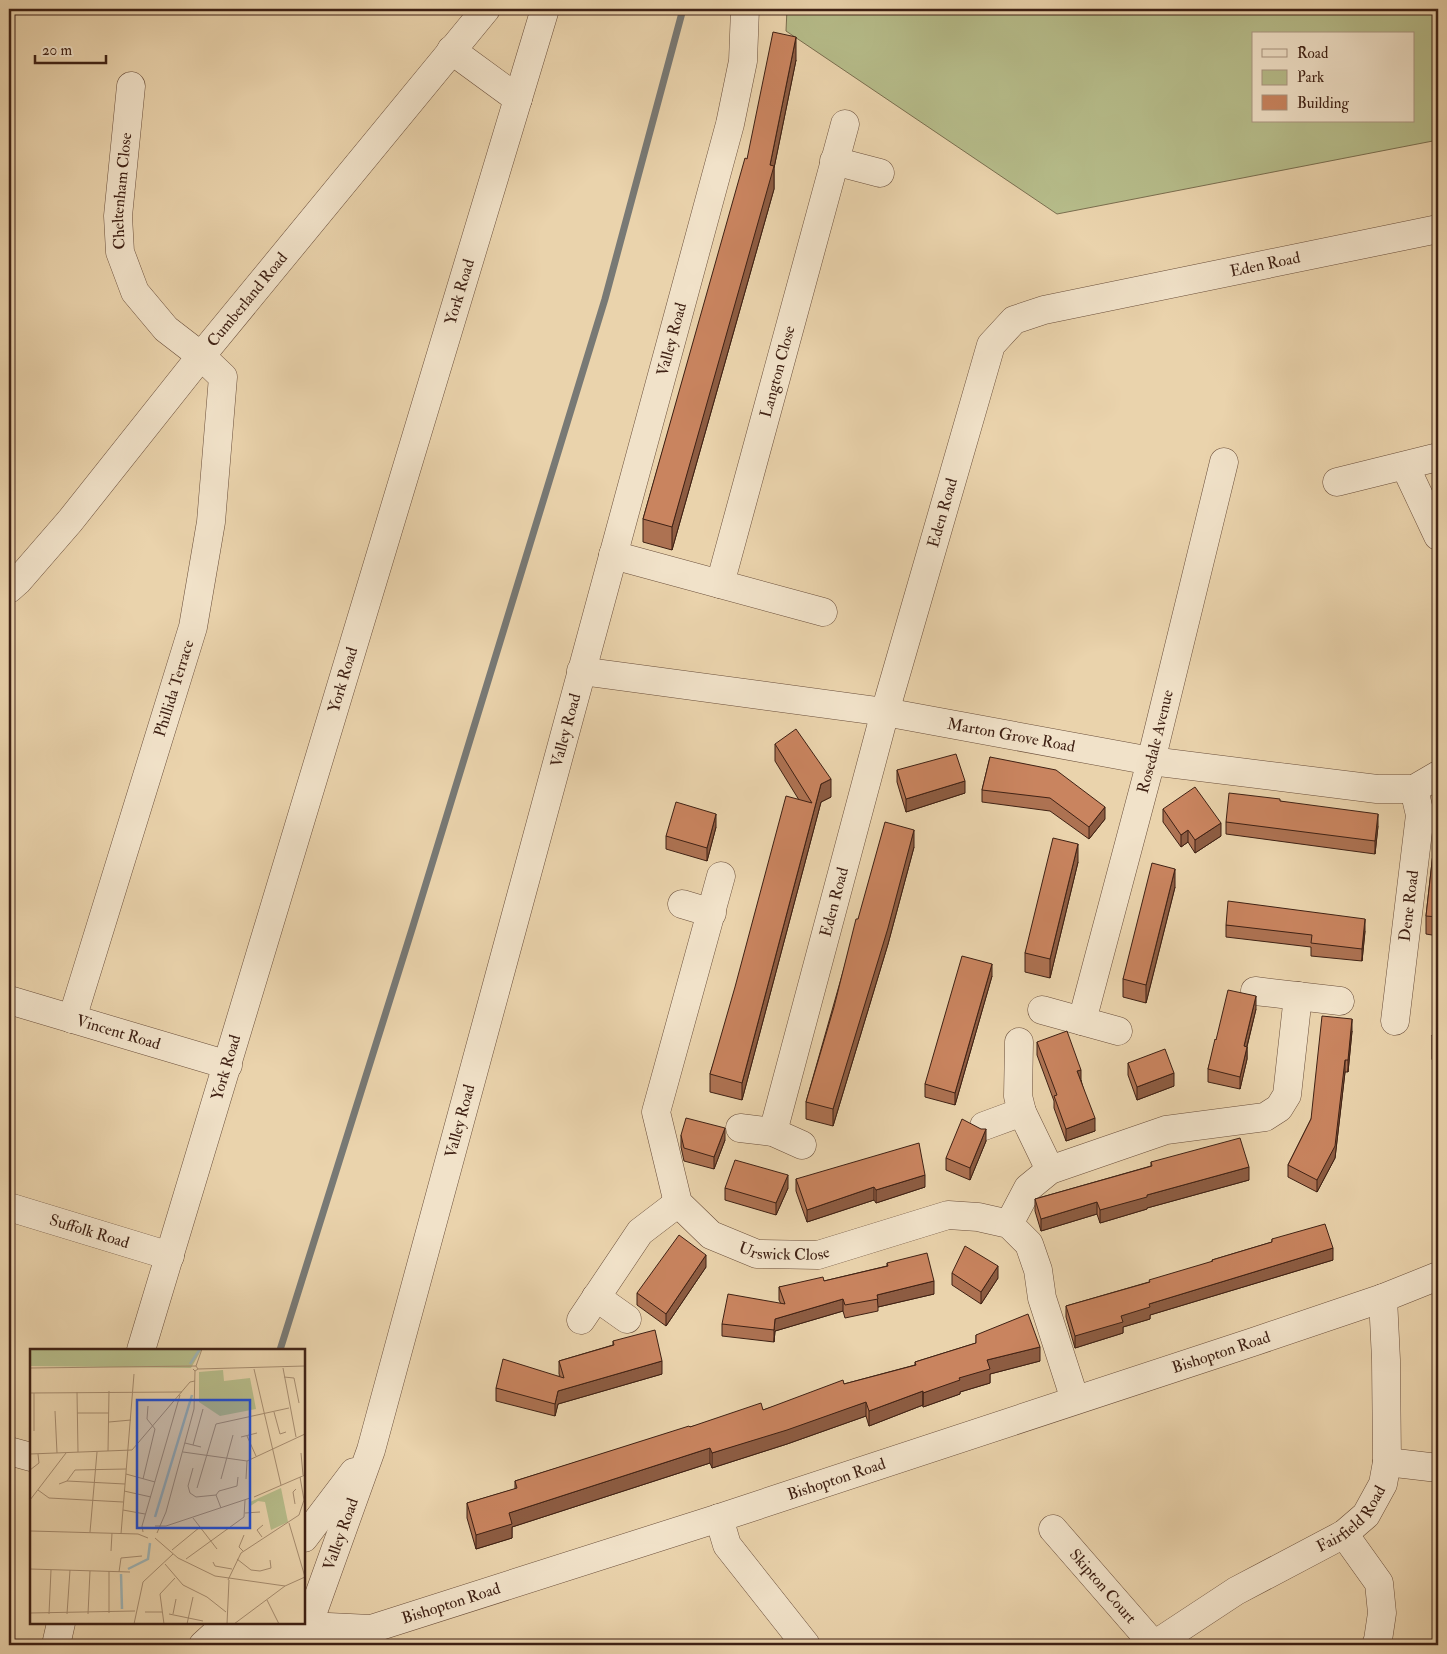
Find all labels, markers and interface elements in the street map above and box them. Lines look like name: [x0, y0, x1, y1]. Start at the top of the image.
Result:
scale bar: [35, 32, 106, 64]
legend: [1252, 32, 1414, 122]
text: 20 m: [42, 41, 72, 60]
text: Road: [1297, 44, 1329, 63]
text: Park: [1297, 68, 1324, 87]
text: Building: [1297, 94, 1349, 113]
street label: Cheltenham Close: [108, 131, 136, 250]
street label: Cumberland Road: [203, 248, 292, 351]
street label: Eden Road: [1228, 248, 1302, 282]
street label: York Road: [440, 257, 479, 327]
street label: Valley Road: [652, 300, 691, 378]
street label: Langton Close: [756, 323, 800, 420]
street label: Eden Road: [923, 476, 962, 550]
street label: Phillida Terrace: [150, 637, 199, 739]
street label: York Road: [324, 644, 362, 715]
street label: Rosedale Avenue: [1133, 687, 1178, 796]
street label: Valley Road: [546, 691, 585, 769]
street label: Marton Grove Road: [946, 714, 1077, 757]
street label: Eden Road: [815, 865, 853, 939]
street label: Dene Road: [1395, 869, 1423, 943]
street label: Vincent Road: [74, 1010, 163, 1054]
street label: York Road: [207, 1032, 245, 1103]
street label: Valley Road: [441, 1082, 480, 1160]
street label: Suffolk Road: [47, 1210, 132, 1253]
street label: Urswick Close: [736, 1238, 832, 1265]
street label: Bishopton Road: [1169, 1327, 1273, 1378]
inset map: [30, 1349, 305, 1624]
street label: Bishopton Road: [785, 1454, 888, 1505]
street label: Fairfield Road: [1313, 1482, 1390, 1557]
street label: Valley Road: [319, 1495, 363, 1573]
street label: Skipton Court: [1065, 1545, 1141, 1628]
street label: Bishopton Road: [399, 1578, 503, 1629]

